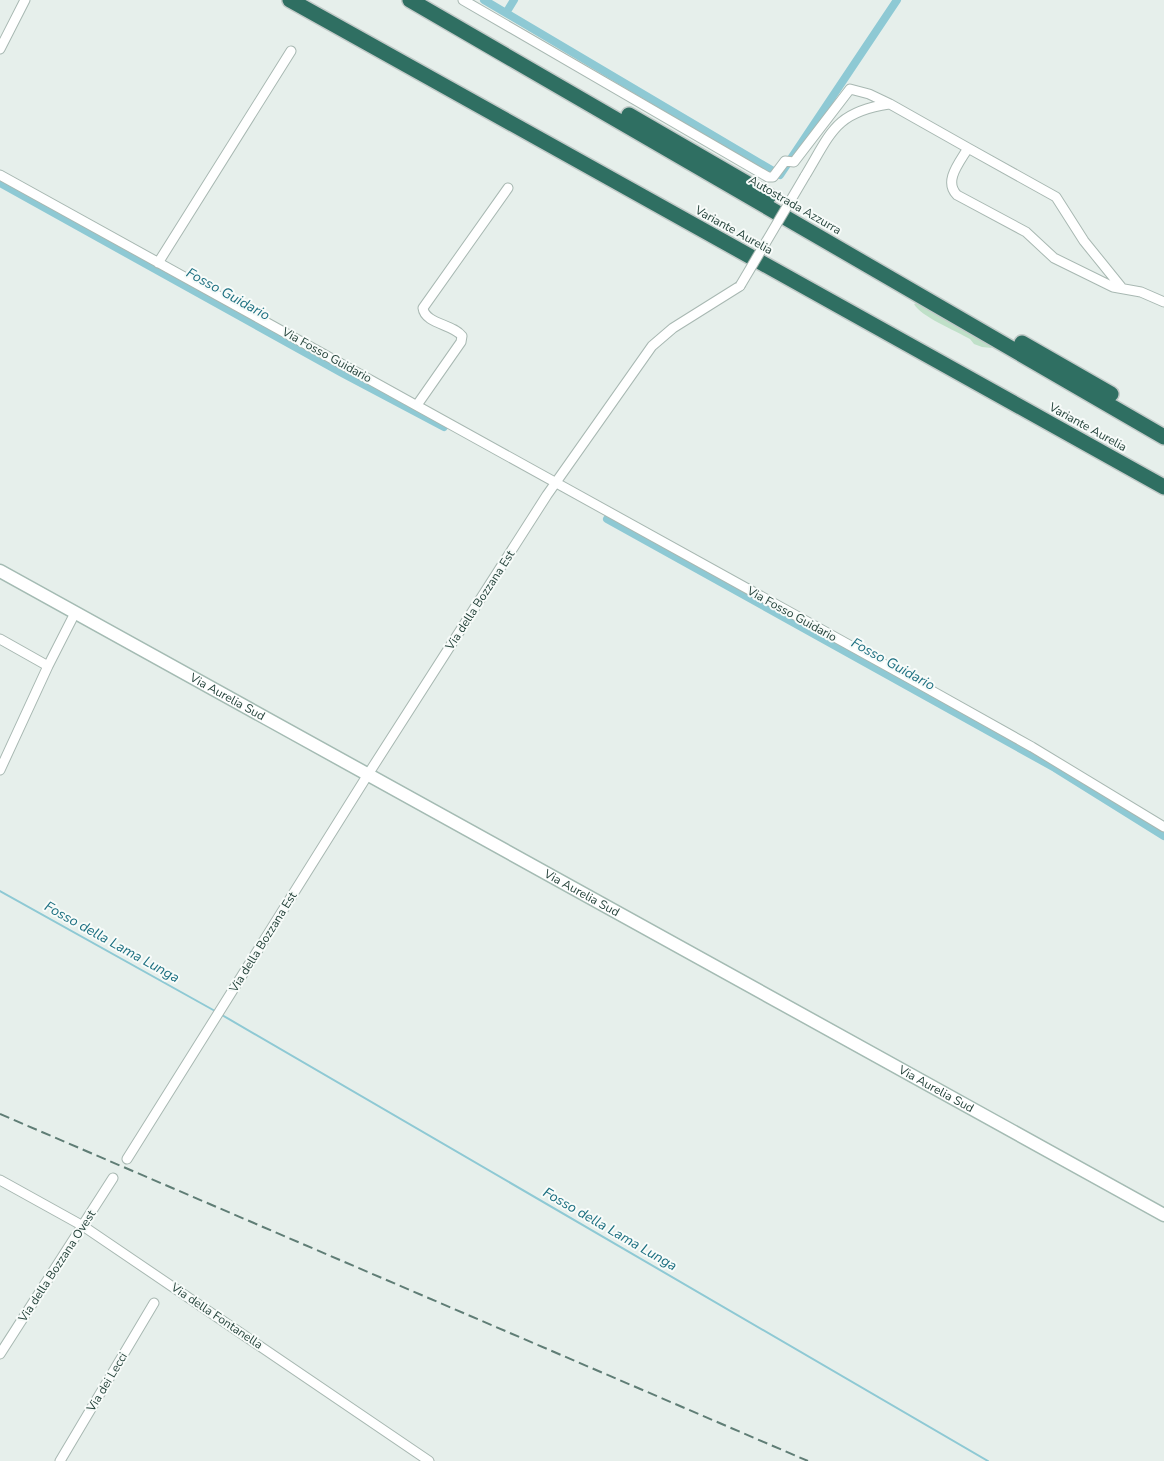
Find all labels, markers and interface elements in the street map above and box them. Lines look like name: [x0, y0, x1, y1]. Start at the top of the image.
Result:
street label: Autostrada Azzurra: [746, 172, 844, 238]
street label: Variante Aurelia: [691, 202, 776, 258]
water label: Fosso Guidario: [183, 263, 273, 325]
street label: Via Fosso Guidario: [278, 323, 375, 386]
street label: Variante Aurelia: [1045, 399, 1130, 455]
street label: Via della Bozzana Est: [441, 546, 519, 654]
street label: Via Fosso Guidario: [743, 582, 840, 645]
water label: Fosso Guidario: [848, 633, 938, 695]
street label: Via Aurelia Sud: [186, 669, 268, 724]
street label: Via Aurelia Sud: [541, 865, 622, 920]
street label: Via della Bozzana Est: [225, 888, 301, 996]
water label: Fosso della Lama Lunga: [41, 897, 183, 987]
street label: Via Aurelia Sud: [895, 1061, 977, 1116]
water label: Fosso della Lama Lunga: [539, 1183, 681, 1275]
street label: Via della Bozzana Ovest: [14, 1206, 100, 1326]
street label: Via della Fontanella: [167, 1279, 266, 1353]
street label: Via dei Lecci: [83, 1349, 131, 1415]

